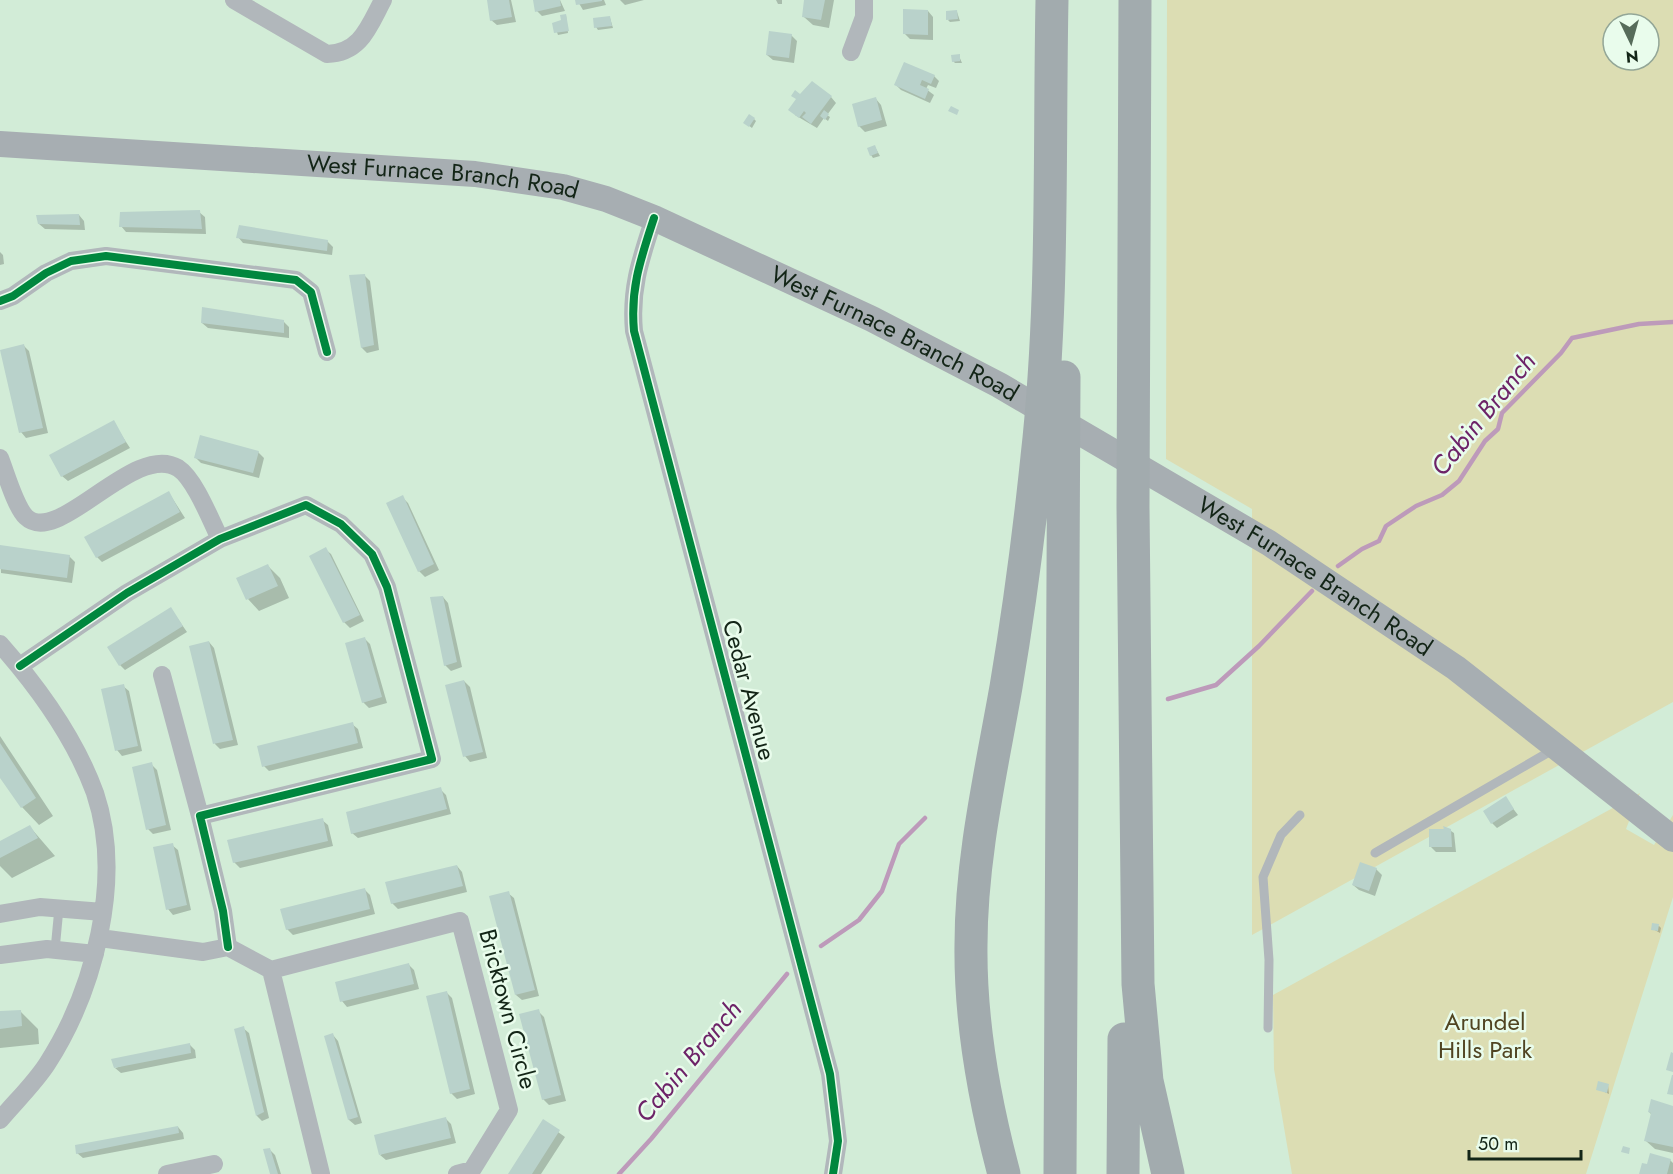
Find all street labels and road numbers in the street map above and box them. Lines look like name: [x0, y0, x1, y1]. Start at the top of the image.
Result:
street label: West Furnace Branch Road: [306, 145, 583, 208]
street label: West Furnace Branch Road: [765, 256, 1025, 410]
street label: West Furnace Branch Road: [1191, 487, 1440, 665]
street label: Cedar Avenue: [714, 616, 785, 764]
street label: Bricktown Circle: [470, 925, 547, 1093]

